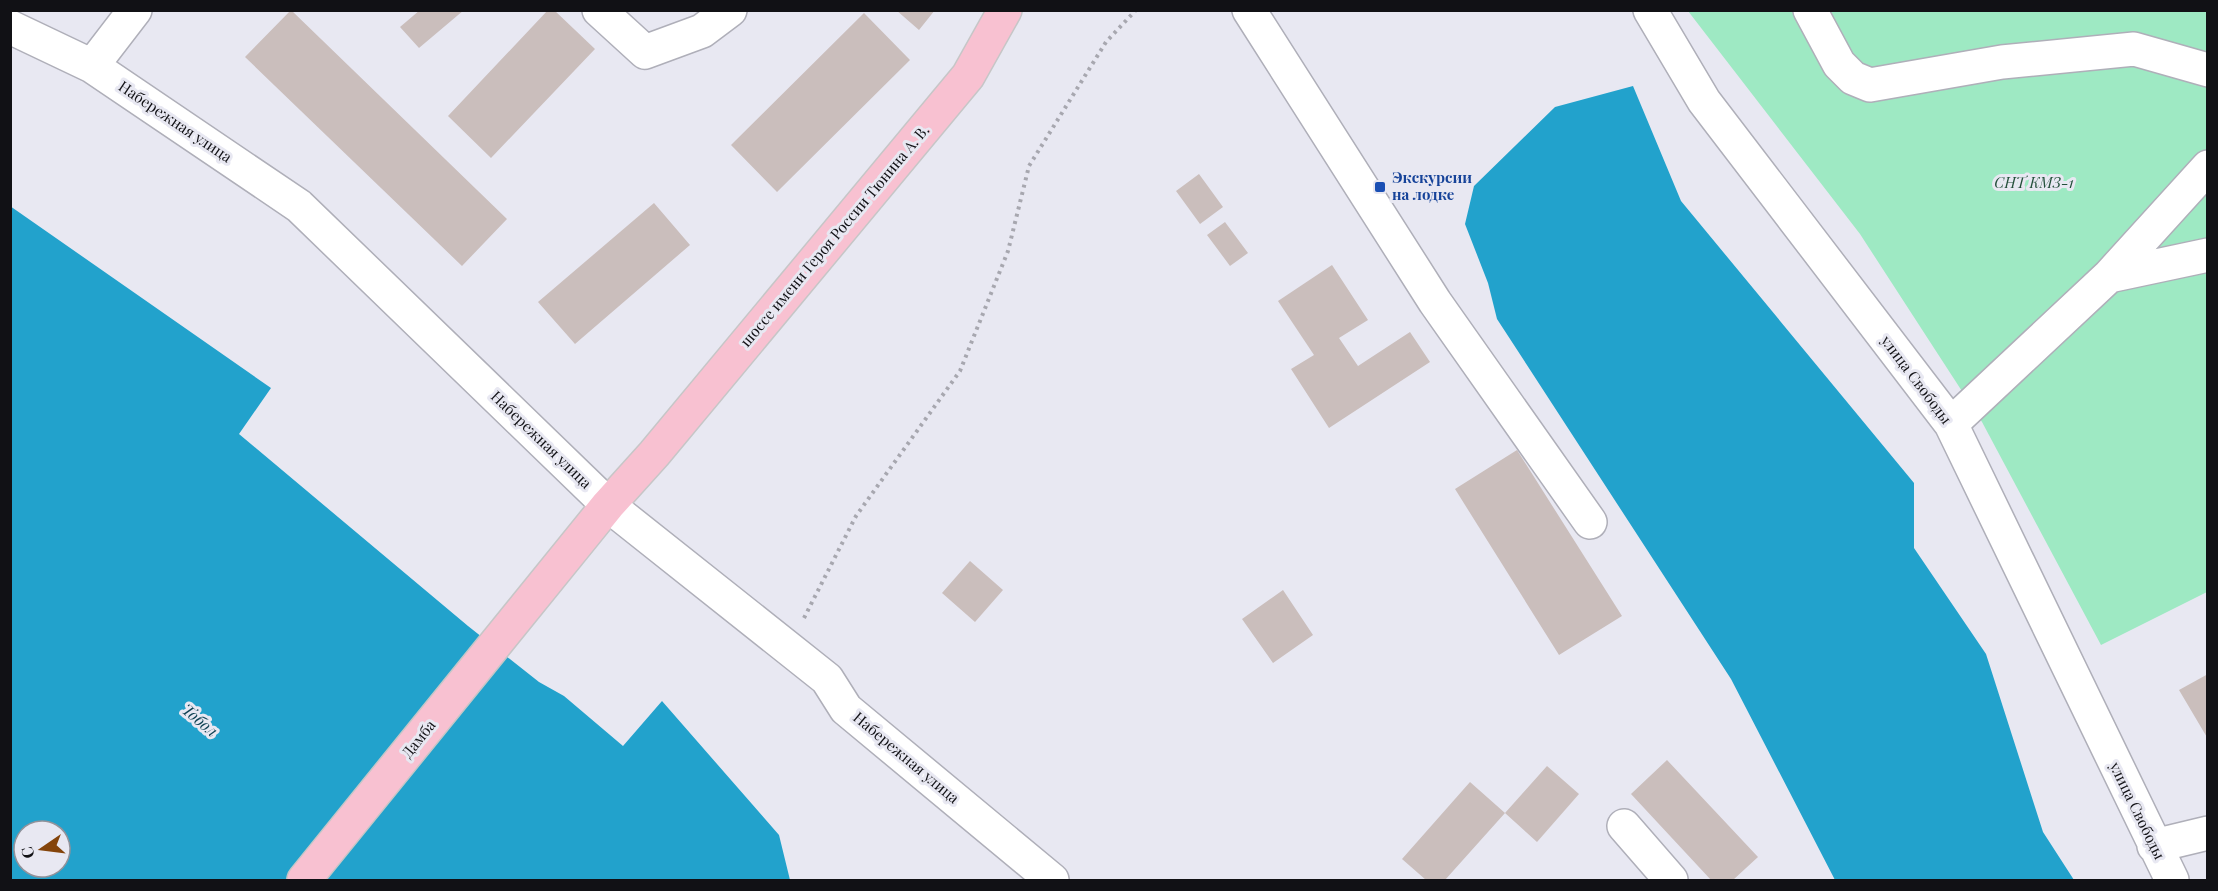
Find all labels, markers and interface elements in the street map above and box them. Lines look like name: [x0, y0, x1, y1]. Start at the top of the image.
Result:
street label: Набережная улица: [115, 76, 237, 167]
street label: шоссе имени Героя России Тюнина А. В.: [735, 120, 933, 351]
place label: Экскурсии на лодке: [1392, 167, 1472, 204]
park label: СНТ КМЗ-1: [1994, 172, 2074, 192]
marker: Экскурсии на лодке: [1373, 180, 1387, 194]
street label: улица Свободы: [1876, 330, 1957, 428]
street label: Набережная улица: [487, 386, 597, 493]
water label: Тобол: [178, 698, 223, 741]
street label: Набережная улица: [849, 707, 964, 808]
street label: Дамба: [397, 715, 440, 761]
street label: улица Свободы: [2105, 758, 2170, 863]
north arrow: [12, 819, 72, 879]
text: С: [15, 845, 39, 861]

